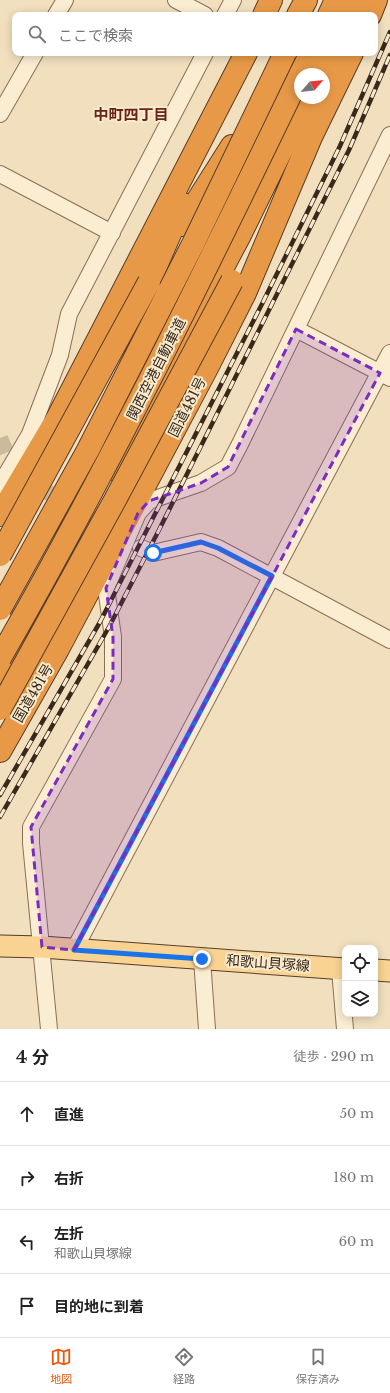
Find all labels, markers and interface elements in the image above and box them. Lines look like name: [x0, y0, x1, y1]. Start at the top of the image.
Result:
search box: [12, 12, 378, 56]
icon: search: [26, 23, 48, 45]
text: ここで検索: [58, 26, 133, 45]
north arrow: [294, 68, 330, 104]
district label: 中町四丁目: [93, 105, 169, 124]
street label: 関西空港自動車道: [123, 315, 189, 423]
street label: 国道481号: [164, 374, 210, 440]
route start: [144, 544, 162, 562]
street label: 国道481号: [9, 660, 57, 726]
map controls: [342, 945, 378, 1017]
button: locate: [342, 945, 378, 981]
route end: [193, 950, 211, 968]
street label: 和歌山貝塚線: [225, 951, 311, 975]
button: layers: [342, 981, 378, 1017]
text: 4 分: [16, 1047, 49, 1068]
text: 徒歩 · 290 m: [294, 1048, 374, 1065]
icon: ahead: [16, 1103, 38, 1125]
text: 直進: [54, 1105, 84, 1124]
text: 50 m: [340, 1105, 374, 1122]
icon: right: [16, 1167, 38, 1189]
text: 右折: [54, 1169, 84, 1188]
text: 180 m: [333, 1169, 374, 1186]
text: 左折: [54, 1224, 84, 1243]
icon: left: [16, 1231, 38, 1253]
text: 60 m: [339, 1233, 374, 1250]
text: 和歌山貝塚線: [54, 1245, 132, 1262]
icon: arrive: [16, 1295, 38, 1317]
text: 目的地に到着: [54, 1297, 144, 1316]
tab: 地図: [50, 1346, 72, 1386]
tab: 経路: [173, 1346, 195, 1386]
tab: 保存済み: [296, 1346, 340, 1386]

